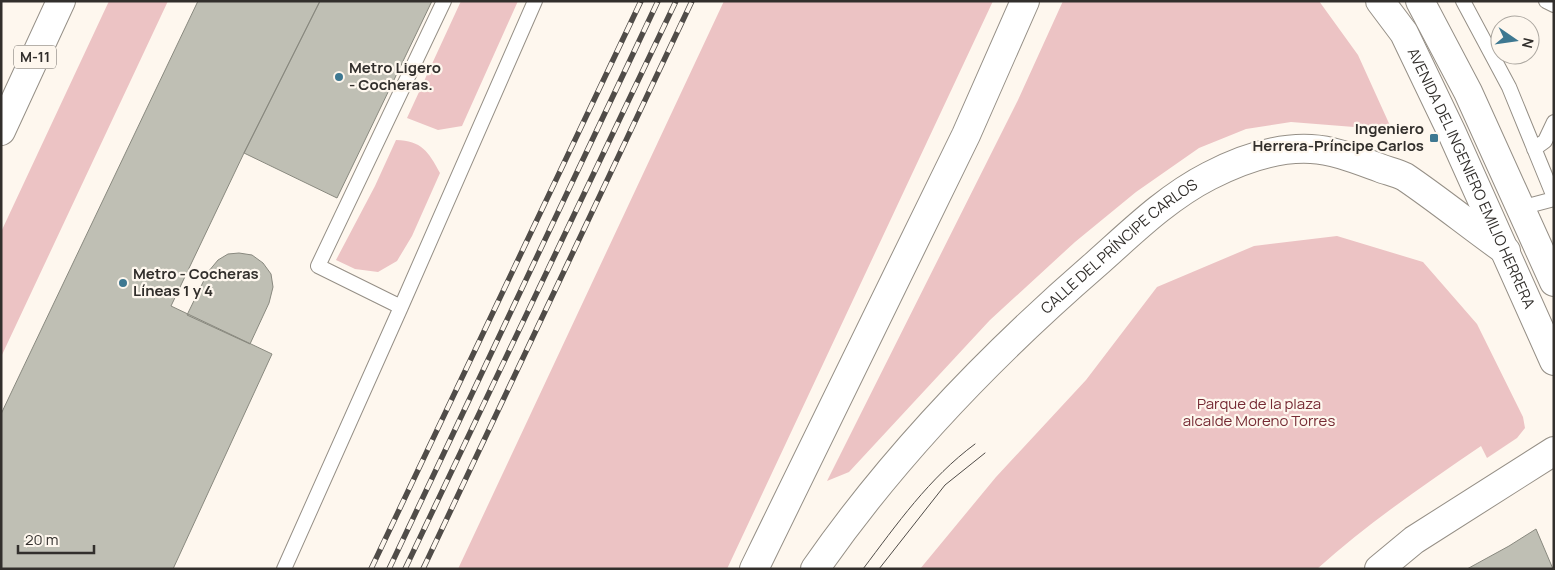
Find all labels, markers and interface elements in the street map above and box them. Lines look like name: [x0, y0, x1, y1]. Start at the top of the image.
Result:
north arrow: [1490, 15, 1540, 65]
text: N: [1518, 36, 1539, 50]
street label: AVENIDA DEL INGENIERO EMILIO HERRERA: [1403, 44, 1540, 312]
road number: M-11: [14, 46, 56, 68]
place label: Metro Ligero - Cocheras.: [349, 57, 441, 95]
marker: Metro Ligero - Cocheras.: [333, 71, 345, 83]
place label: Ingeniero Herrera-Príncipe Carlos: [1253, 118, 1424, 156]
marker: Ingeniero Herrera-Príncipe Carlos: [1428, 132, 1440, 144]
street label: CALLE DEL PRÍNCIPE CARLOS: [1036, 174, 1201, 318]
place label: Metro - Cocheras Líneas 1 y 4: [133, 263, 259, 301]
marker: Metro - Cocheras Líneas 1 y 4: [117, 277, 129, 289]
park label: Parque de la plaza alcalde Moreno Torres: [1183, 393, 1335, 431]
scale bar: [18, 522, 94, 554]
text: 20 m: [25, 529, 58, 550]

